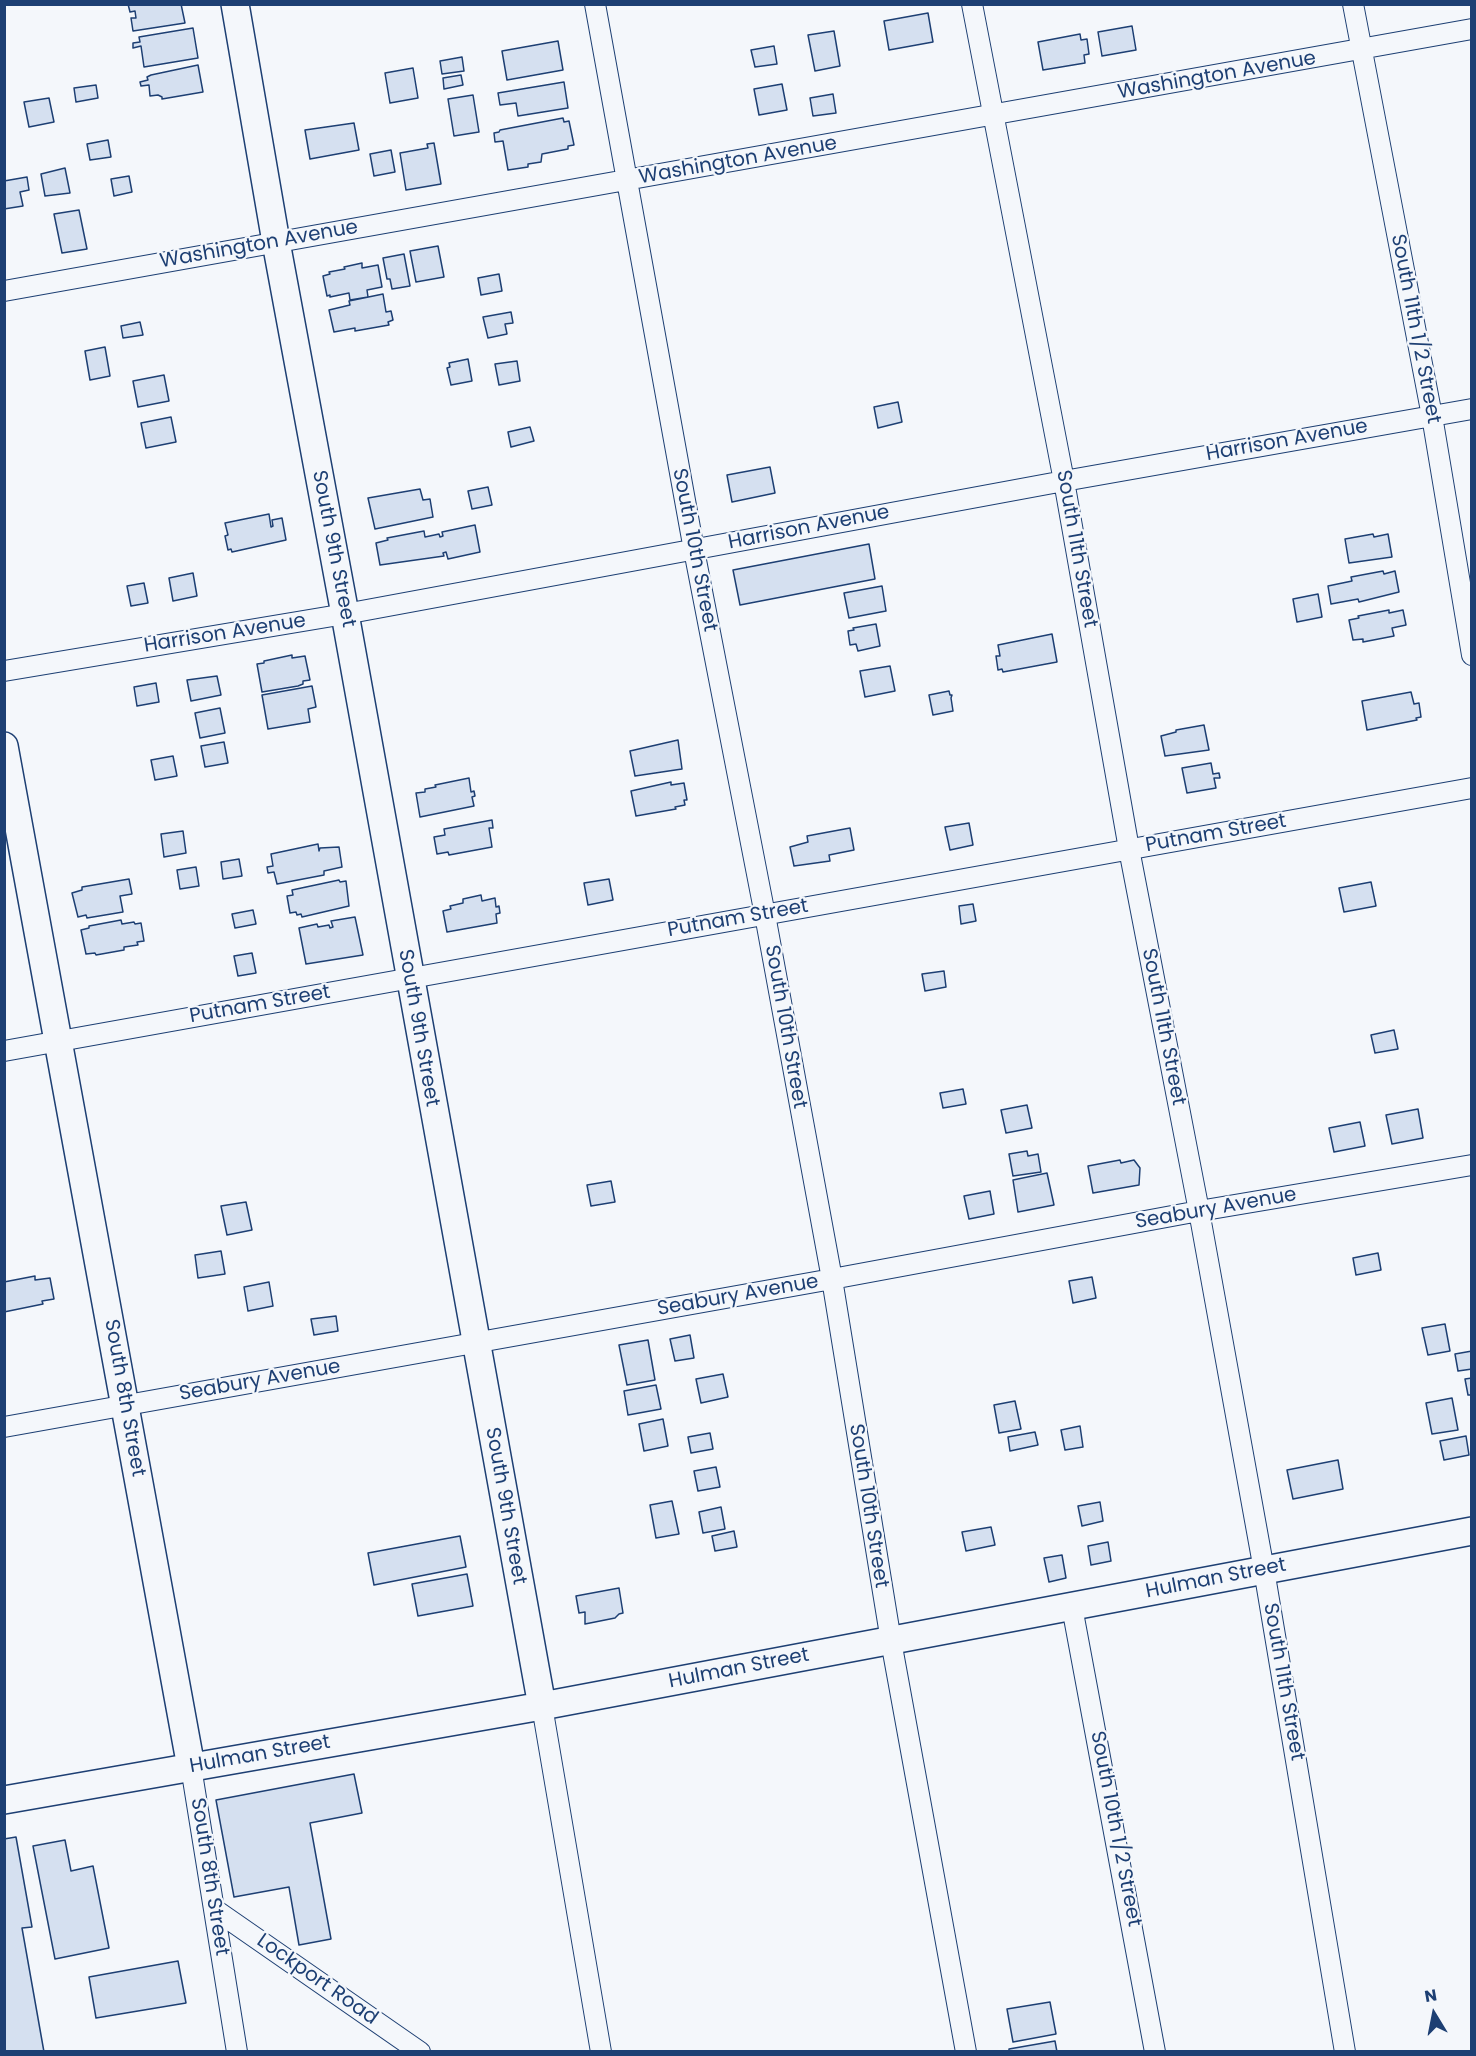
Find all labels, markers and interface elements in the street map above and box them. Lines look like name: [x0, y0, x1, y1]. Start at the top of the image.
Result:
street label: Washington Avenue: [1116, 47, 1318, 105]
street label: Washington Avenue: [637, 132, 839, 190]
street label: Washington Avenue: [158, 216, 360, 274]
street label: South 11th 1/2 Street: [1385, 232, 1445, 426]
street label: Harrison Avenue: [1204, 415, 1370, 467]
street label: South 10th Street: [666, 466, 722, 634]
street label: South 11th Street: [1050, 468, 1102, 630]
street label: South 9th Street: [306, 469, 360, 629]
street label: Harrison Avenue: [726, 501, 892, 555]
street label: Harrison Avenue: [142, 609, 308, 659]
street label: Putnam Street: [1144, 810, 1288, 858]
street label: Putnam Street: [666, 895, 810, 943]
street label: South 10th Street: [759, 943, 811, 1111]
street label: South 11th Street: [1136, 946, 1190, 1108]
street label: South 9th Street: [392, 947, 444, 1109]
street label: Putnam Street: [188, 981, 332, 1029]
street label: Seabury Avenue: [1134, 1183, 1298, 1235]
street label: Seabury Avenue: [656, 1270, 820, 1322]
street label: South 8th Street: [98, 1317, 150, 1479]
street label: Seabury Avenue: [178, 1355, 342, 1407]
street label: South 10th Street: [843, 1422, 893, 1590]
street label: South 9th Street: [479, 1425, 531, 1587]
street label: Hulman Street: [1144, 1554, 1288, 1604]
street label: South 11th Street: [1257, 1601, 1309, 1763]
street label: Hulman Street: [667, 1644, 811, 1694]
street label: South 10th 1/2 Street: [1084, 1729, 1146, 1929]
street label: Hulman Street: [188, 1731, 332, 1779]
street label: South 8th Street: [185, 1796, 233, 1958]
street label: Lockport Road: [252, 1929, 382, 2031]
text: N: [1423, 1983, 1439, 2008]
north arrow: [1404, 1984, 1464, 2044]

